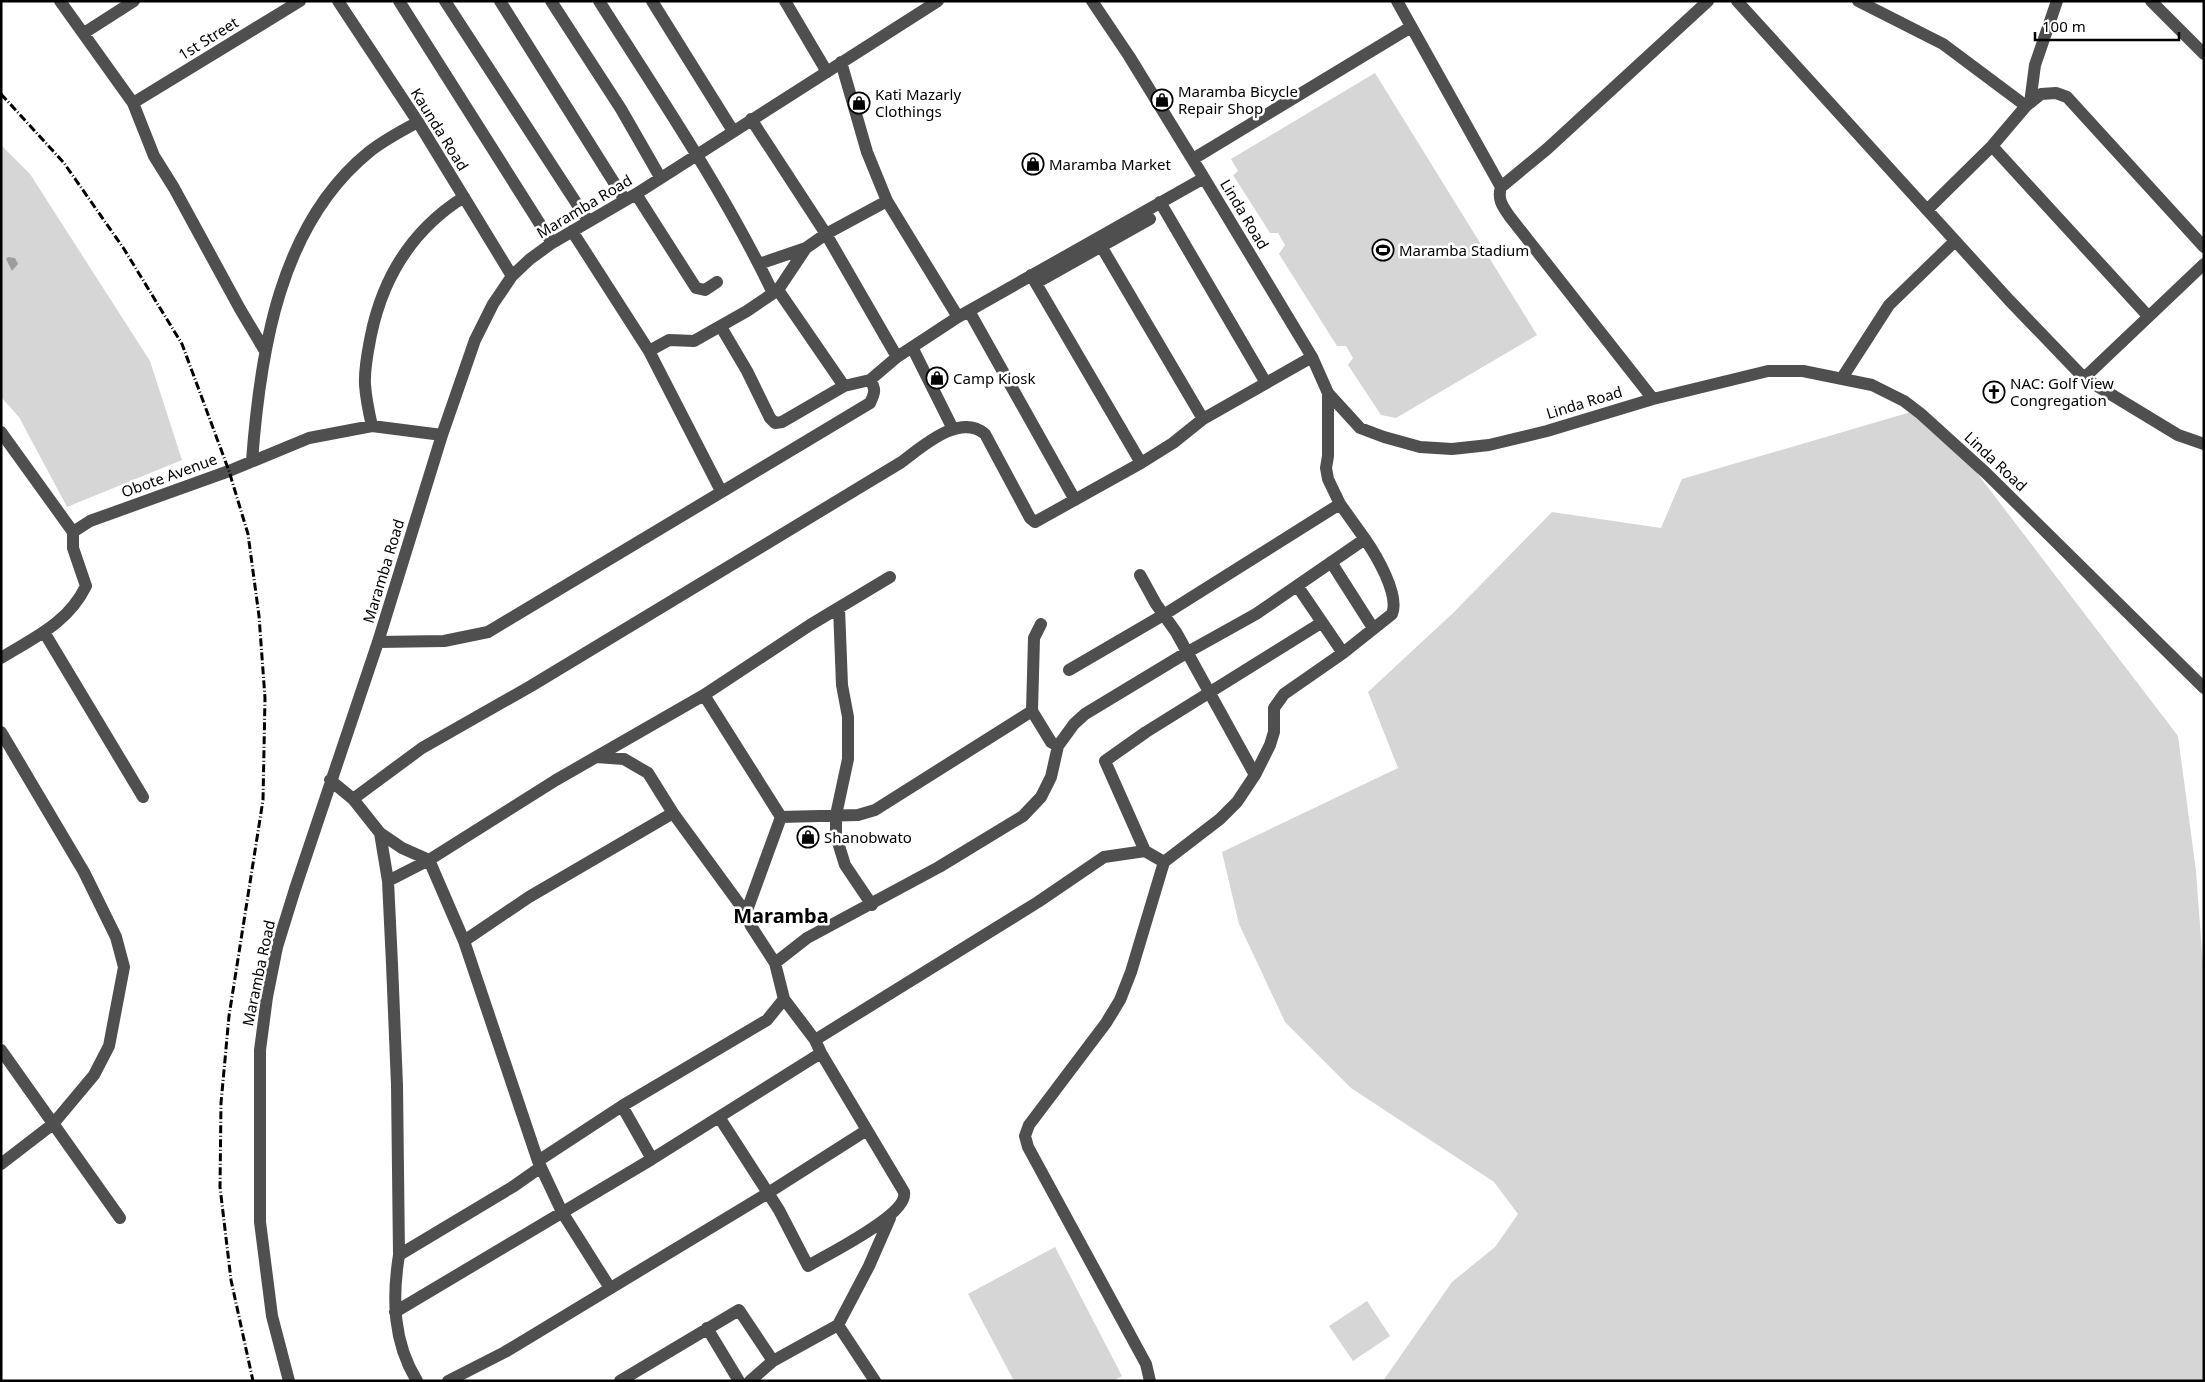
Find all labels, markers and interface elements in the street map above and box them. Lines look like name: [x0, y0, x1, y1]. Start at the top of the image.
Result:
scale bar: [2035, 10, 2179, 42]
street label: 1st Street: [174, 11, 242, 64]
text: 100 m: [2042, 16, 2086, 36]
place label: Maramba Bicycle Repair Shop: [1178, 81, 1298, 118]
street label: Kaunda Road: [407, 84, 473, 174]
place label: Kati Mazarly Clothings: [875, 84, 961, 121]
shop icon: Maramba Bicycle Repair Shop: [1150, 88, 1174, 112]
shop icon: Kati Mazarly Clothings: [847, 91, 871, 115]
shop icon: Maramba Market: [1021, 152, 1045, 176]
place label: Maramba Market: [1049, 154, 1172, 174]
street label: Maramba Road: [533, 170, 635, 242]
street label: Linda Road: [1216, 175, 1274, 253]
sports icon: Maramba Stadium: [1371, 238, 1395, 262]
place label: Maramba Stadium: [1399, 240, 1529, 260]
shop icon: Camp Kiosk: [925, 366, 949, 390]
place label: Camp Kiosk: [953, 368, 1035, 388]
place label: NAC: Golf View Congregation: [2010, 373, 2114, 410]
church icon: NAC: Golf View Congregation: [1982, 380, 2006, 404]
street label: Linda Road: [1543, 381, 1625, 423]
street label: Linda Road: [1960, 427, 2032, 495]
street label: Obote Avenue: [118, 448, 220, 502]
street label: Maramba Road: [358, 516, 408, 626]
shop icon: Shanobwato: [796, 825, 820, 849]
place label: Shanobwato: [824, 827, 912, 847]
district label: Maramba: [733, 902, 829, 929]
street label: Maramba Road: [237, 918, 279, 1028]

